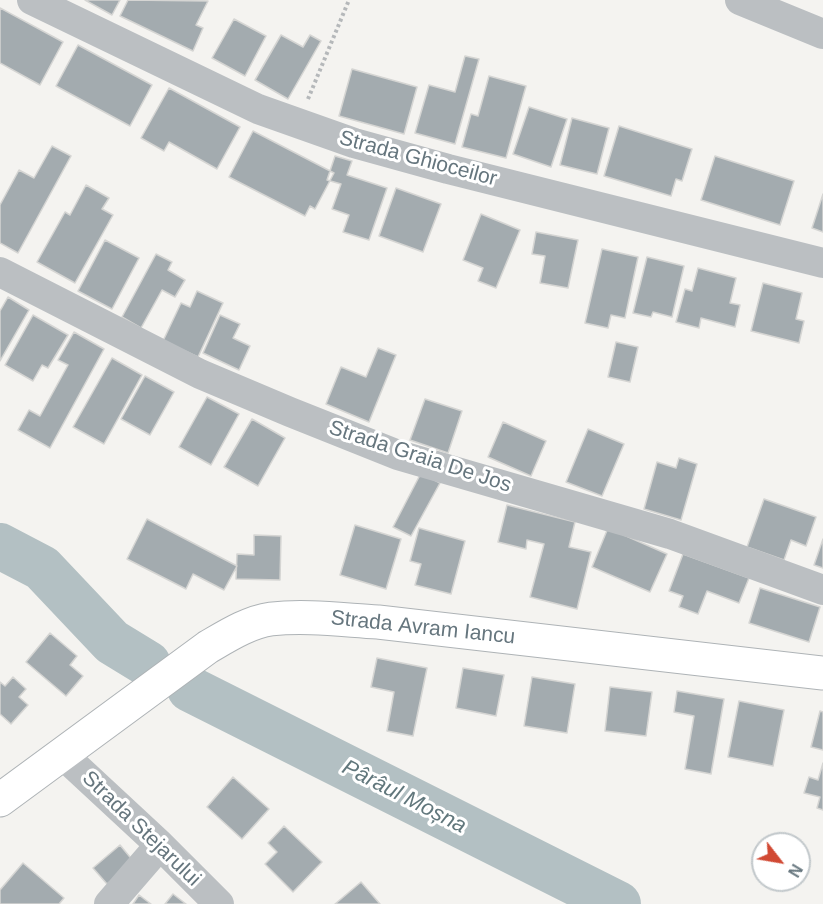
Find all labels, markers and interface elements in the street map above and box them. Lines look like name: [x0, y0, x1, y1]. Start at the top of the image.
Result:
street label: Strada Ghioceilor: [336, 126, 500, 192]
street label: Strada Graia De Jos: [326, 416, 514, 498]
street label: Strada Avram Iancu: [330, 606, 516, 650]
water label: Pârâul Moșna: [338, 754, 470, 840]
street label: Strada Stejarului: [76, 766, 206, 892]
north arrow: [751, 832, 811, 892]
text: N: [785, 861, 805, 880]

